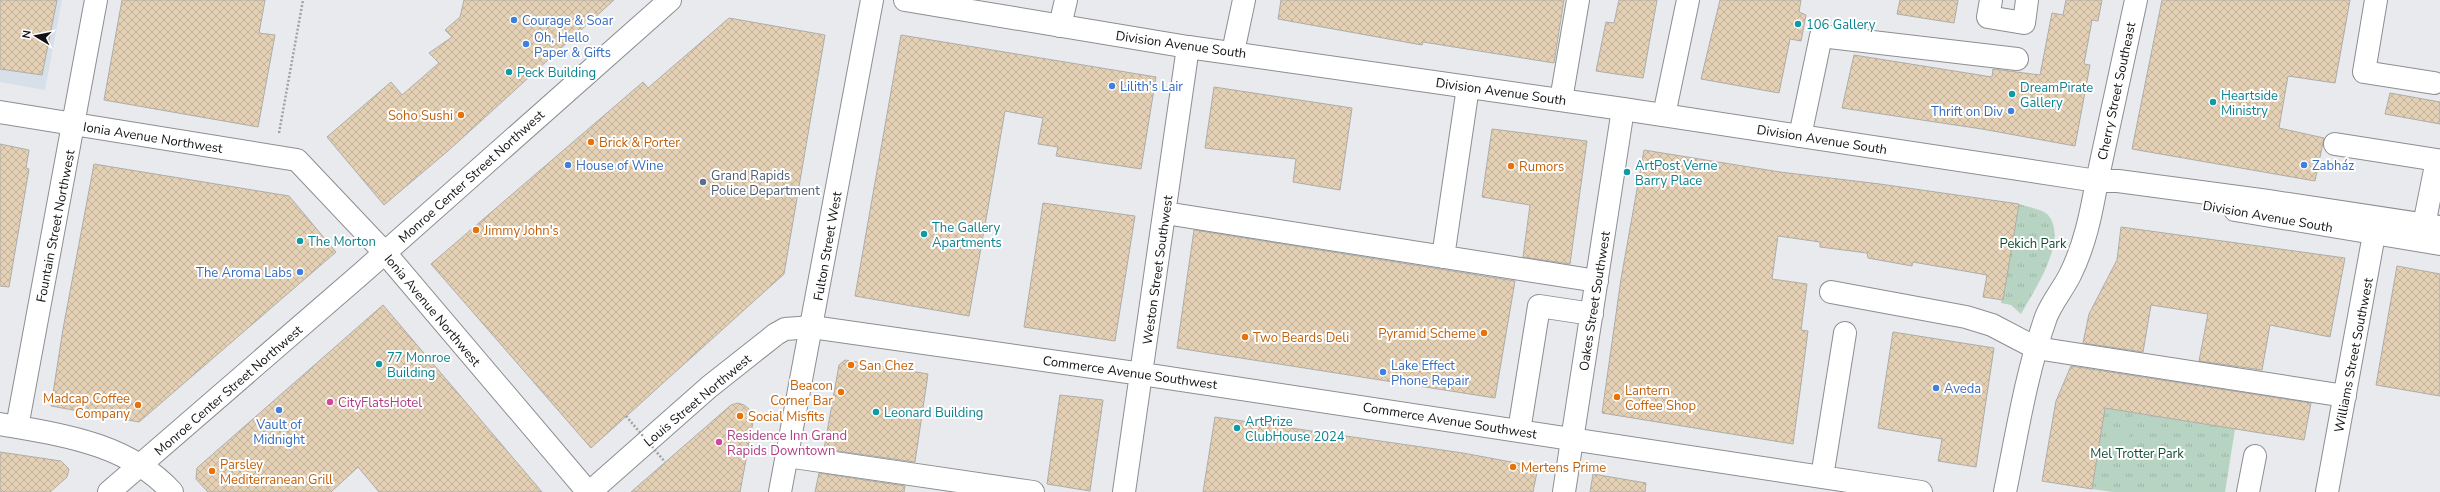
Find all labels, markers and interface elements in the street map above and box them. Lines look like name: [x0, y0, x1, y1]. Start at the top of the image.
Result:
place label: Courage & Soar: [522, 12, 614, 30]
marker: Courage & Soar: [509, 15, 519, 25]
north arrow: [16, 16, 56, 56]
place label: 106 Gallery: [1806, 16, 1876, 34]
marker: 106 Gallery: [1793, 19, 1803, 29]
street label: Cherry Street Southeast: [2094, 20, 2140, 162]
street label: Division Avenue South: [1114, 27, 1247, 63]
text: N: [19, 29, 35, 40]
place label: Oh, Hello Paper & Gifts: [534, 29, 611, 62]
marker: Oh, Hello Paper & Gifts: [521, 39, 531, 49]
place label: Peck Building: [517, 64, 596, 82]
marker: Peck Building: [504, 67, 514, 77]
street label: Division Avenue South: [1434, 74, 1567, 110]
place label: Lilith's Lair: [1120, 78, 1183, 96]
place label: DreamPirate Gallery: [2020, 79, 2093, 112]
marker: Lilith's Lair: [1107, 81, 1117, 91]
place label: Heartside Ministry: [2221, 87, 2278, 120]
marker: DreamPirate Gallery: [2007, 89, 2017, 99]
marker: Heartside Ministry: [2208, 97, 2218, 107]
place label: Thrift on Div: [1931, 103, 2003, 121]
street label: Monroe Center Street Northwest: [395, 106, 549, 247]
marker: Thrift on Div: [2006, 106, 2016, 116]
place label: Soho Sushi: [388, 107, 453, 125]
marker: Soho Sushi: [456, 110, 466, 120]
street label: Ionia Avenue Northwest: [82, 118, 224, 158]
street label: Division Avenue South: [1755, 121, 1888, 159]
place label: Brick & Porter: [599, 134, 680, 152]
marker: Brick & Porter: [586, 137, 596, 147]
street label: Fountain Street Northwest: [32, 148, 80, 304]
place label: House of Wine: [576, 157, 663, 175]
place label: ArtPost Verne Barry Place: [1635, 157, 1717, 190]
place label: Zabház: [2312, 157, 2354, 175]
place label: Rumors: [1519, 158, 1564, 176]
marker: House of Wine: [563, 160, 573, 170]
marker: Zabház: [2299, 160, 2309, 170]
marker: Rumors: [1506, 161, 1516, 171]
place label: Grand Rapids Police Department: [711, 167, 820, 200]
marker: ArtPost Verne Barry Place: [1622, 167, 1632, 177]
marker: Grand Rapids Police Department: [698, 177, 708, 187]
street label: Fulton Street West: [810, 190, 847, 302]
street label: Weston Street Southwest: [1139, 194, 1177, 346]
street label: Division Avenue South: [2201, 197, 2334, 237]
place label: The Gallery Apartments: [932, 219, 1002, 252]
place label: Jimmy John's: [483, 222, 559, 240]
marker: Jimmy John's: [471, 225, 481, 235]
marker: The Gallery Apartments: [919, 229, 929, 239]
street label: Oakes Street Southwest: [1575, 229, 1615, 372]
place label: The Morton: [308, 233, 376, 251]
park label: Pekich Park: [1999, 235, 2067, 253]
marker: The Morton: [295, 236, 305, 246]
street label: Ionia Avenue Northwest: [380, 251, 485, 371]
place label: The Aroma Labs: [196, 264, 292, 282]
marker: The Aroma Labs: [295, 267, 305, 277]
street label: Williams Street Southwest: [2330, 276, 2378, 434]
street label: Monroe Center Street Northwest: [151, 321, 307, 460]
place label: Pyramid Scheme: [1378, 325, 1476, 343]
marker: Pyramid Scheme: [1479, 328, 1489, 338]
place label: Two Beards Deli: [1253, 329, 1349, 347]
marker: Two Beards Deli: [1240, 332, 1250, 342]
place label: 77 Monroe Building: [387, 349, 450, 382]
street label: Louis Street Northwest: [640, 350, 756, 451]
street label: Commerce Avenue Southwest: [1042, 352, 1219, 394]
place label: San Chez: [859, 357, 914, 375]
place label: Lake Effect Phone Repair: [1391, 357, 1469, 390]
marker: 77 Monroe Building: [374, 359, 384, 369]
marker: San Chez: [846, 360, 856, 370]
marker: Lake Effect Phone Repair: [1378, 367, 1388, 377]
place label: Beacon Corner Bar: [770, 377, 833, 410]
place label: Aveda: [1944, 380, 1981, 398]
place label: Lantern Coffee Shop: [1625, 382, 1696, 415]
marker: Aveda: [1931, 383, 1941, 393]
marker: Beacon Corner Bar: [836, 387, 846, 397]
place label: Madcap Coffee Company: [43, 390, 130, 423]
marker: Lantern Coffee Shop: [1612, 392, 1622, 402]
place label: CityFlatsHotel: [338, 394, 422, 412]
marker: CityFlatsHotel: [325, 397, 335, 407]
street label: Commerce Avenue Southwest: [1362, 398, 1539, 444]
marker: Madcap Coffee Company: [133, 400, 143, 410]
place label: Leonard Building: [884, 404, 983, 422]
marker: Vault of Midnight: [274, 405, 284, 415]
marker: Leonard Building: [871, 407, 881, 417]
place label: Social Misfits: [748, 408, 825, 426]
marker: Social Misfits: [735, 411, 745, 421]
place label: ArtPrize ClubHouse 2024: [1245, 413, 1345, 446]
place label: Vault of Midnight: [253, 416, 305, 449]
marker: ArtPrize ClubHouse 2024: [1232, 423, 1242, 433]
place label: Residence Inn Grand Rapids Downtown: [727, 427, 847, 460]
marker: Residence Inn Grand Rapids Downtown: [714, 437, 724, 447]
park label: Mel Trotter Park: [2090, 445, 2184, 463]
place label: Parsley Mediterranean Grill: [220, 456, 333, 489]
place label: Mertens Prime: [1521, 459, 1606, 477]
marker: Mertens Prime: [1508, 462, 1518, 472]
marker: Parsley Mediterranean Grill: [207, 466, 217, 476]

